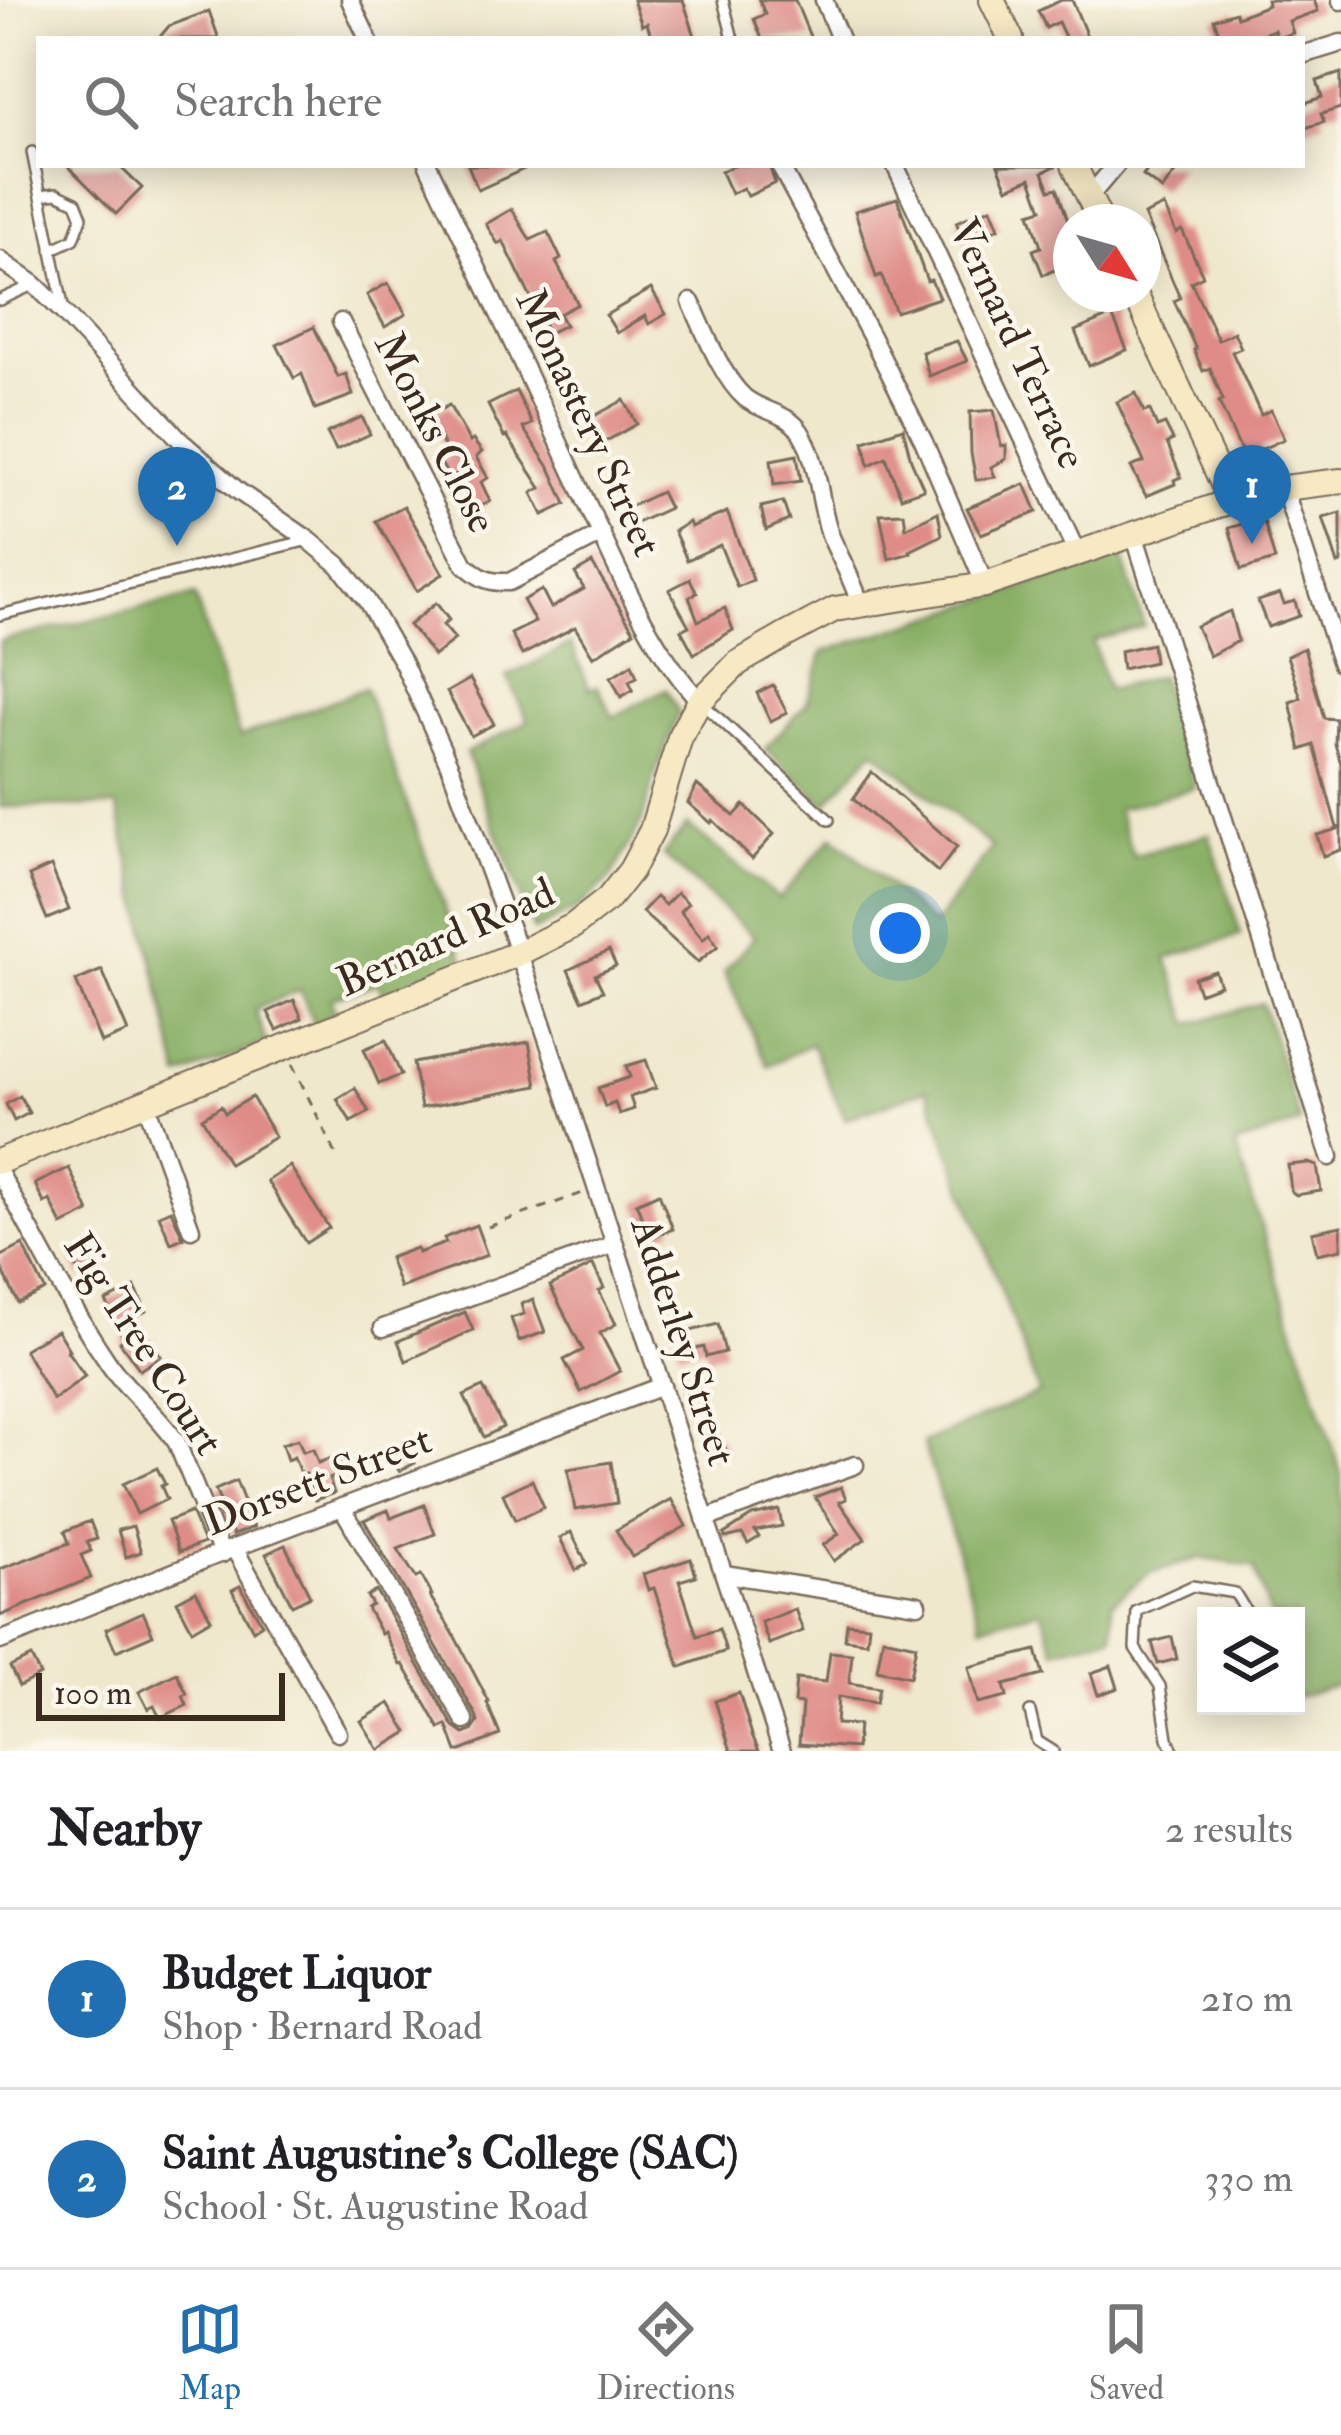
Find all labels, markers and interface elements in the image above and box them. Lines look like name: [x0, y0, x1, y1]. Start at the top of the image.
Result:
search box: [36, 36, 1305, 168]
icon: search: [78, 69, 144, 135]
text: Search here: [174, 74, 382, 130]
north arrow: [1053, 204, 1161, 312]
street label: Vernard Terrace: [937, 211, 1098, 477]
street label: Monastery Street: [504, 281, 673, 565]
street label: Monks Close: [363, 324, 508, 542]
pin: 1: [1213, 445, 1291, 544]
pin: 2: [138, 447, 216, 546]
street label: Bernard Road: [329, 867, 563, 1009]
your location: [870, 903, 930, 963]
street label: Adderley Street: [618, 1210, 748, 1472]
street label: Fig Tree Court: [52, 1223, 235, 1465]
street label: Dorsett Street: [197, 1414, 439, 1548]
map controls: [1197, 1607, 1305, 1715]
button: layers: [1197, 1607, 1305, 1715]
scale bar: [36, 1667, 285, 1720]
text: 100 m: [54, 1673, 132, 1714]
text: Nearby: [48, 1797, 201, 1861]
text: 2 results: [1165, 1805, 1293, 1854]
text: Budget Liquor: [162, 1946, 431, 2002]
text: 1: [80, 1974, 94, 2023]
text: 210 m: [1201, 1974, 1293, 2023]
text: Shop · Bernard Road: [162, 2002, 482, 2051]
text: Saint Augustine's College (SAC): [162, 2126, 739, 2182]
text: 2: [77, 2154, 97, 2203]
text: 330 m: [1205, 2154, 1293, 2203]
text: School · St. Augustine Road: [162, 2182, 588, 2231]
tab: Map: [177, 2296, 243, 2409]
tab: Directions: [597, 2296, 735, 2409]
tab: Saved: [1089, 2296, 1164, 2409]

